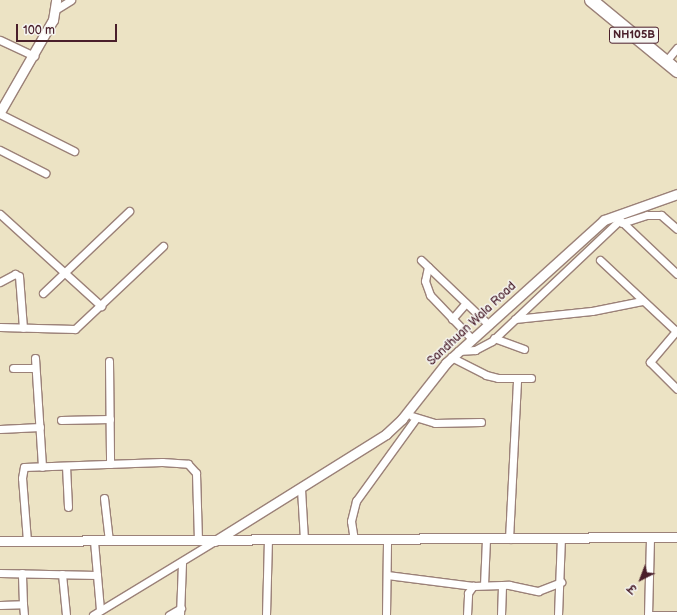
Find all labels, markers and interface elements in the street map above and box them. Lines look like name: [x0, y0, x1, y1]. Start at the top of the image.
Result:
scale bar: [18, 16, 119, 42]
text: 100 m: [23, 23, 55, 38]
road number: NH105B: [609, 26, 659, 44]
street label: Sandhuan Wala Road: [425, 279, 519, 369]
north arrow: [621, 559, 661, 599]
text: उ: [626, 581, 640, 596]

